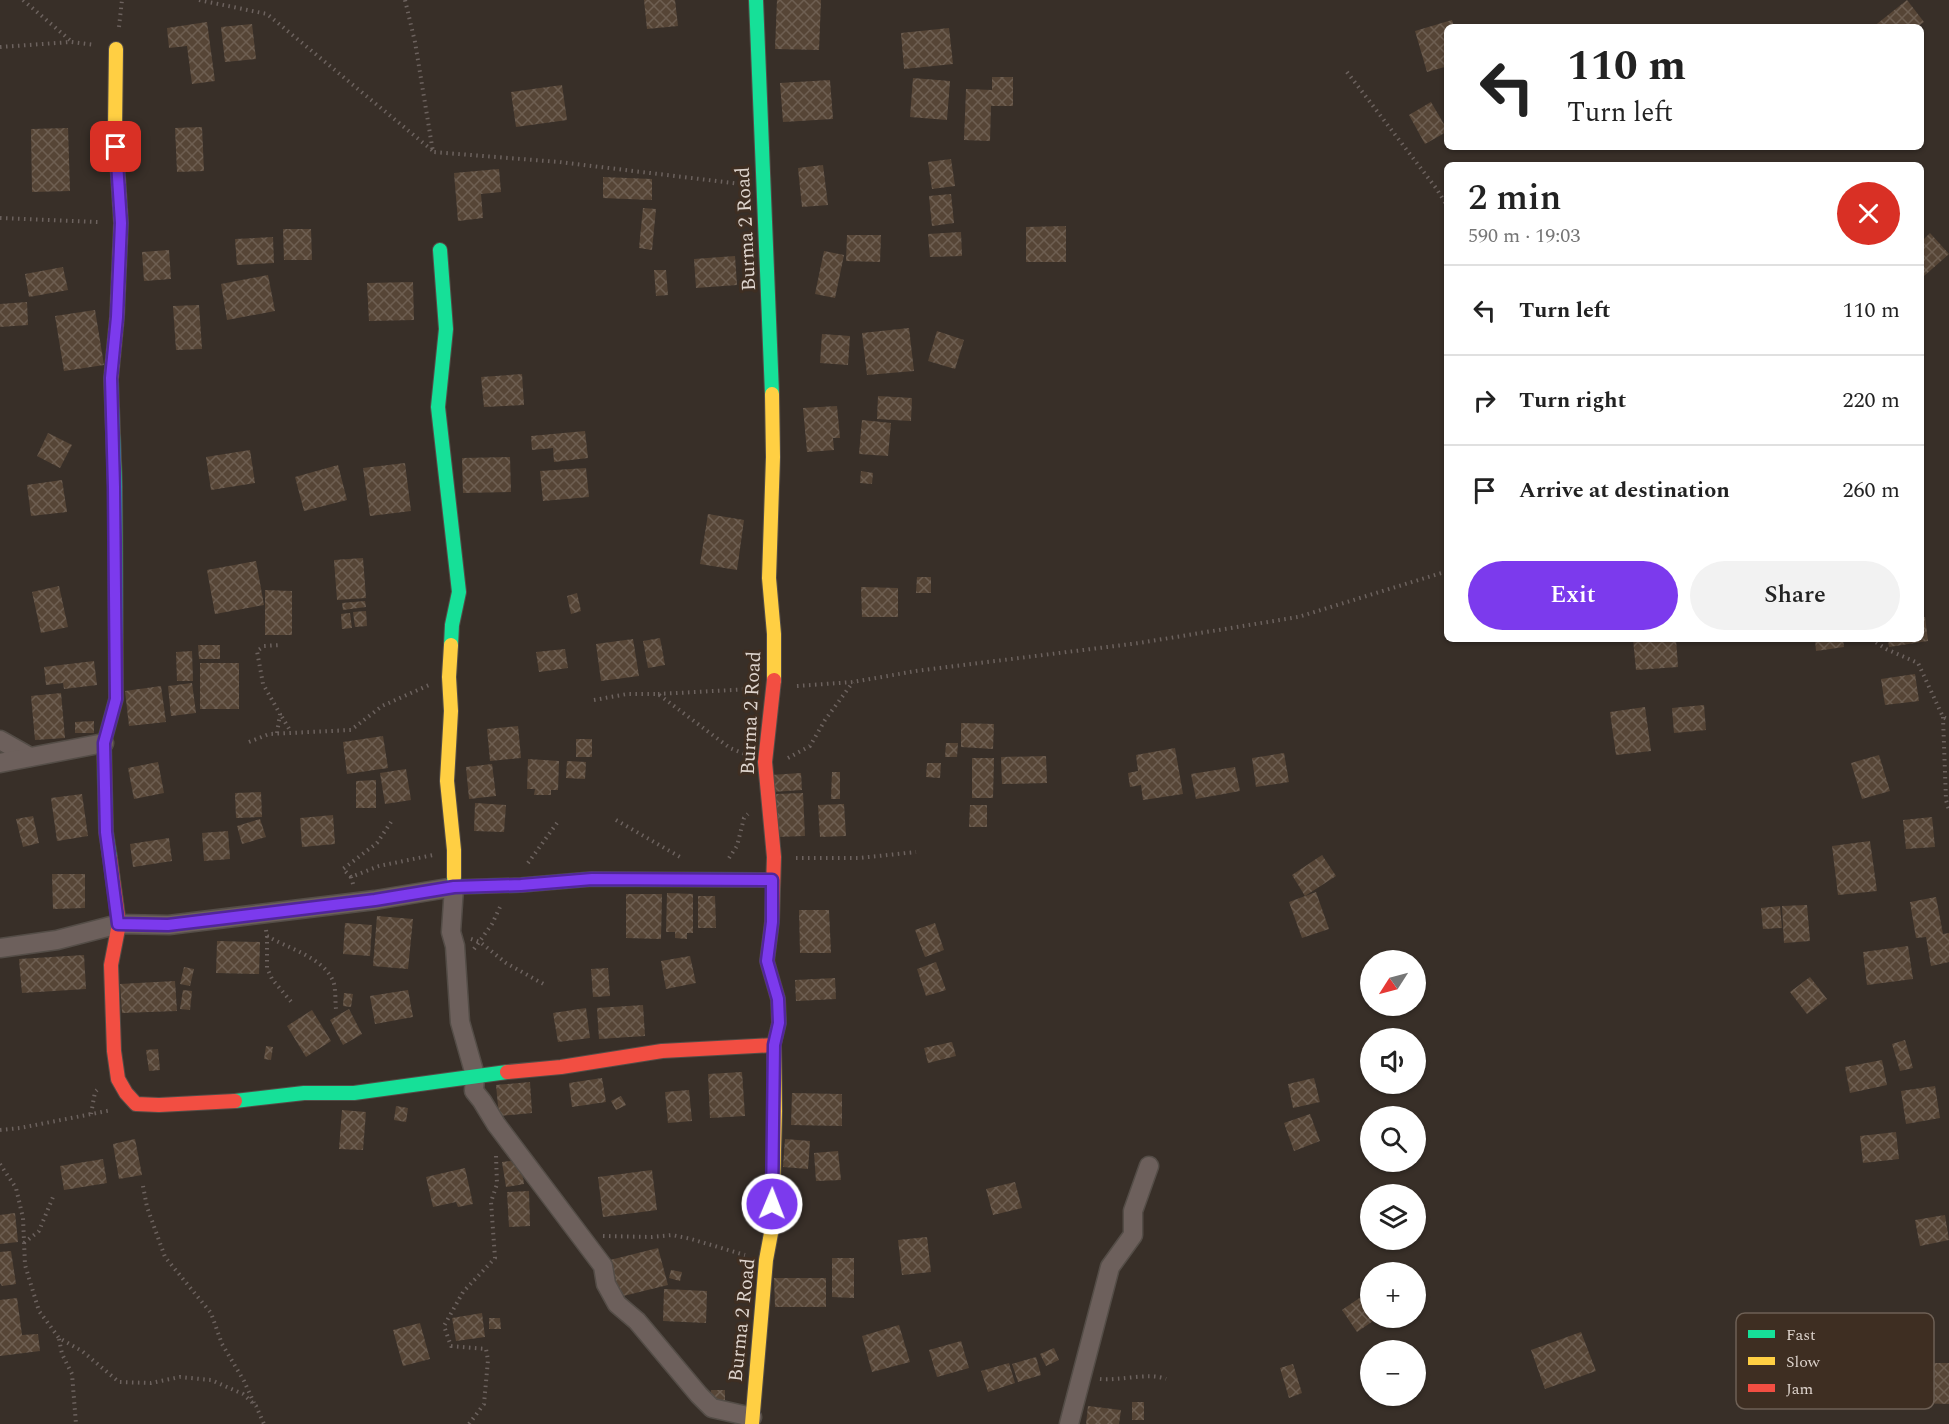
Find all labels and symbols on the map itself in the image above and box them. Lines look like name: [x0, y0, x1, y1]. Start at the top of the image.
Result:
pin: [90, 121, 141, 172]
street label: Burma 2 Road: [728, 166, 764, 292]
street label: Burma 2 Road: [733, 650, 769, 776]
north arrow: [1360, 950, 1426, 1016]
position arrow: [740, 1172, 804, 1236]
street label: Burma 2 Road: [721, 1257, 763, 1383]
legend: [1736, 1313, 1934, 1409]
text: Fast: [1786, 1323, 1816, 1347]
text: Slow: [1786, 1350, 1821, 1374]
text: Jam: [1786, 1377, 1814, 1401]

